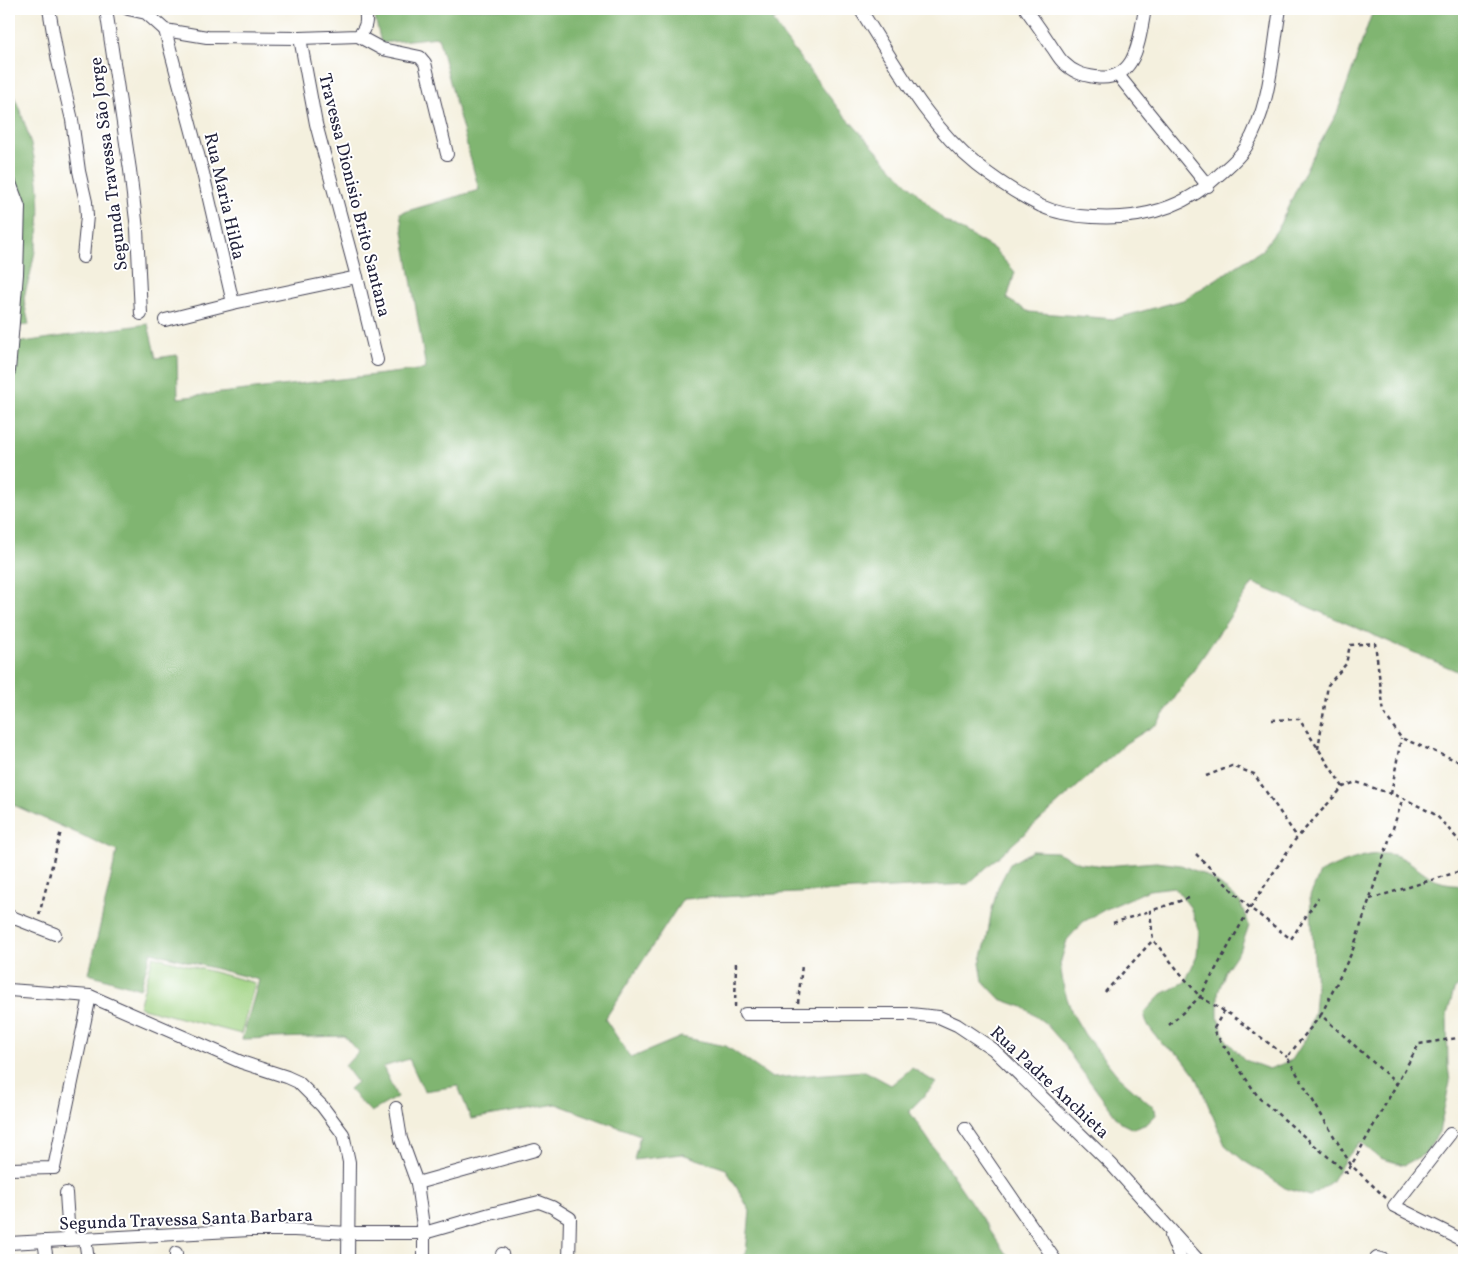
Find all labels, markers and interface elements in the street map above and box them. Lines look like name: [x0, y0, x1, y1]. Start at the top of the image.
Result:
street label: Segunda Travessa São Jorge: [84, 55, 135, 272]
street label: Travessa Dionisio Brito Santana: [311, 71, 396, 320]
street label: Rua Maria Hilda: [197, 130, 250, 262]
street label: Rua Padre Anchieta: [984, 1021, 1114, 1145]
street label: Segunda Travessa Santa Barbara: [59, 1204, 313, 1237]

